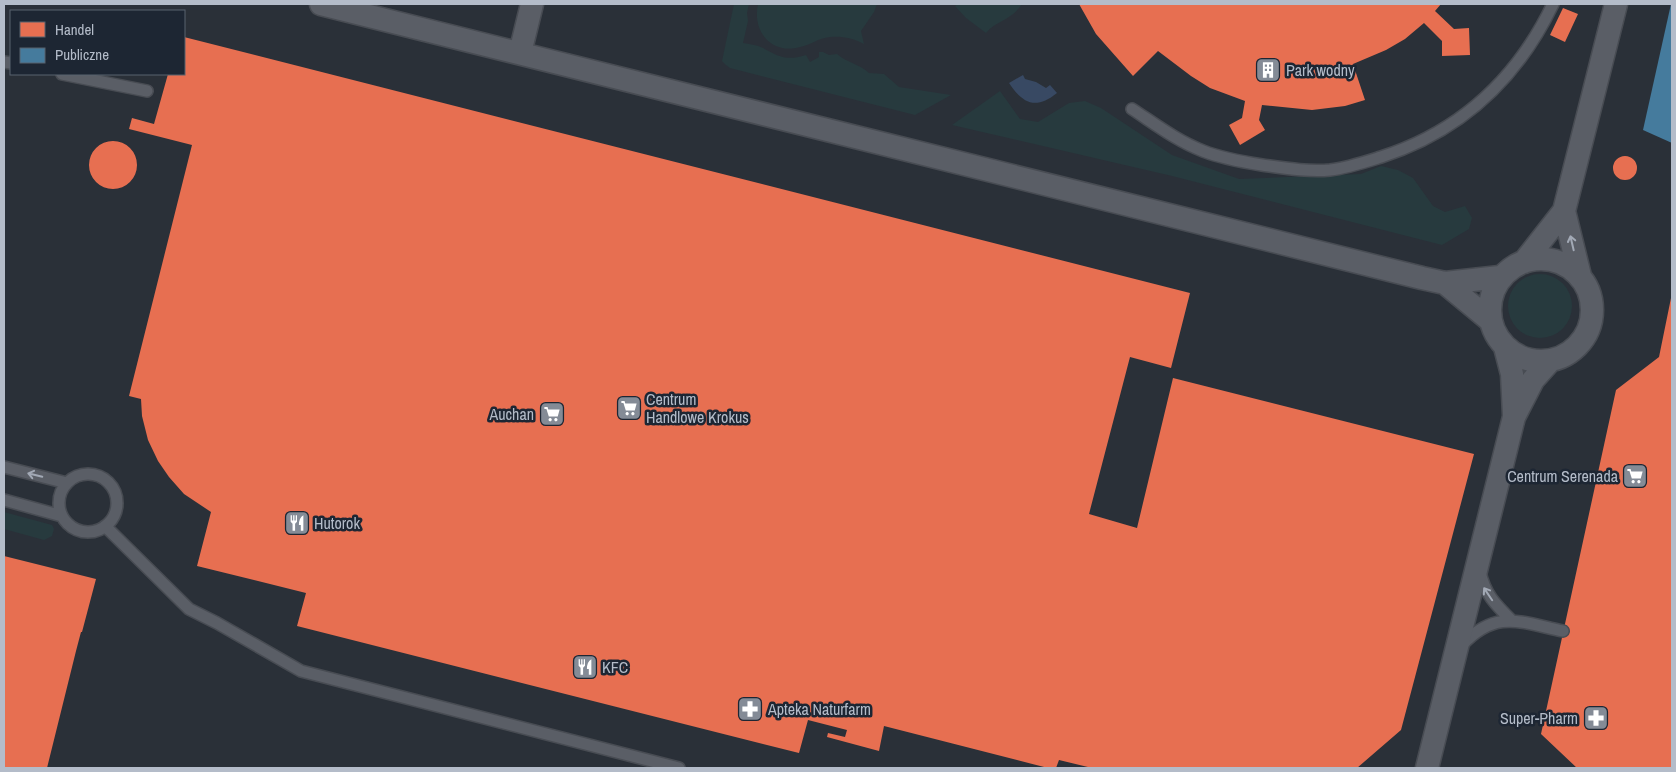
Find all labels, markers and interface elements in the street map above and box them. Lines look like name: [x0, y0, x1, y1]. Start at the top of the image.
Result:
legend: [10, 10, 185, 75]
text: Handel: [55, 19, 94, 40]
text: Publiczne: [55, 44, 109, 65]
building icon: Park wodny: [1255, 57, 1281, 83]
place label: Park wodny: [1286, 59, 1355, 81]
one-way arrow: [1567, 236, 1576, 252]
place label: Centrum Handlowe Krokus: [646, 388, 749, 428]
supermarket icon: Centrum Handlowe Krokus: [616, 395, 642, 421]
supermarket icon: Auchan: [539, 401, 565, 427]
place label: Auchan: [489, 403, 534, 425]
supermarket icon: Centrum Serenada: [1622, 463, 1648, 489]
place label: Centrum Serenada: [1507, 465, 1619, 487]
one-way arrow: [28, 470, 44, 479]
restaurant icon: Hutorok: [284, 510, 310, 536]
place label: Hutorok: [314, 512, 360, 534]
one-way arrow: [1483, 588, 1493, 602]
restaurant icon: KFC: [572, 654, 598, 680]
place label: KFC: [602, 656, 628, 678]
pharmacy icon: Apteka Naturfarm: [737, 696, 763, 722]
place label: Apteka Naturfarm: [767, 698, 871, 720]
pharmacy icon: Super-Pharm: [1583, 705, 1609, 731]
place label: Super-Pharm: [1500, 707, 1578, 729]

